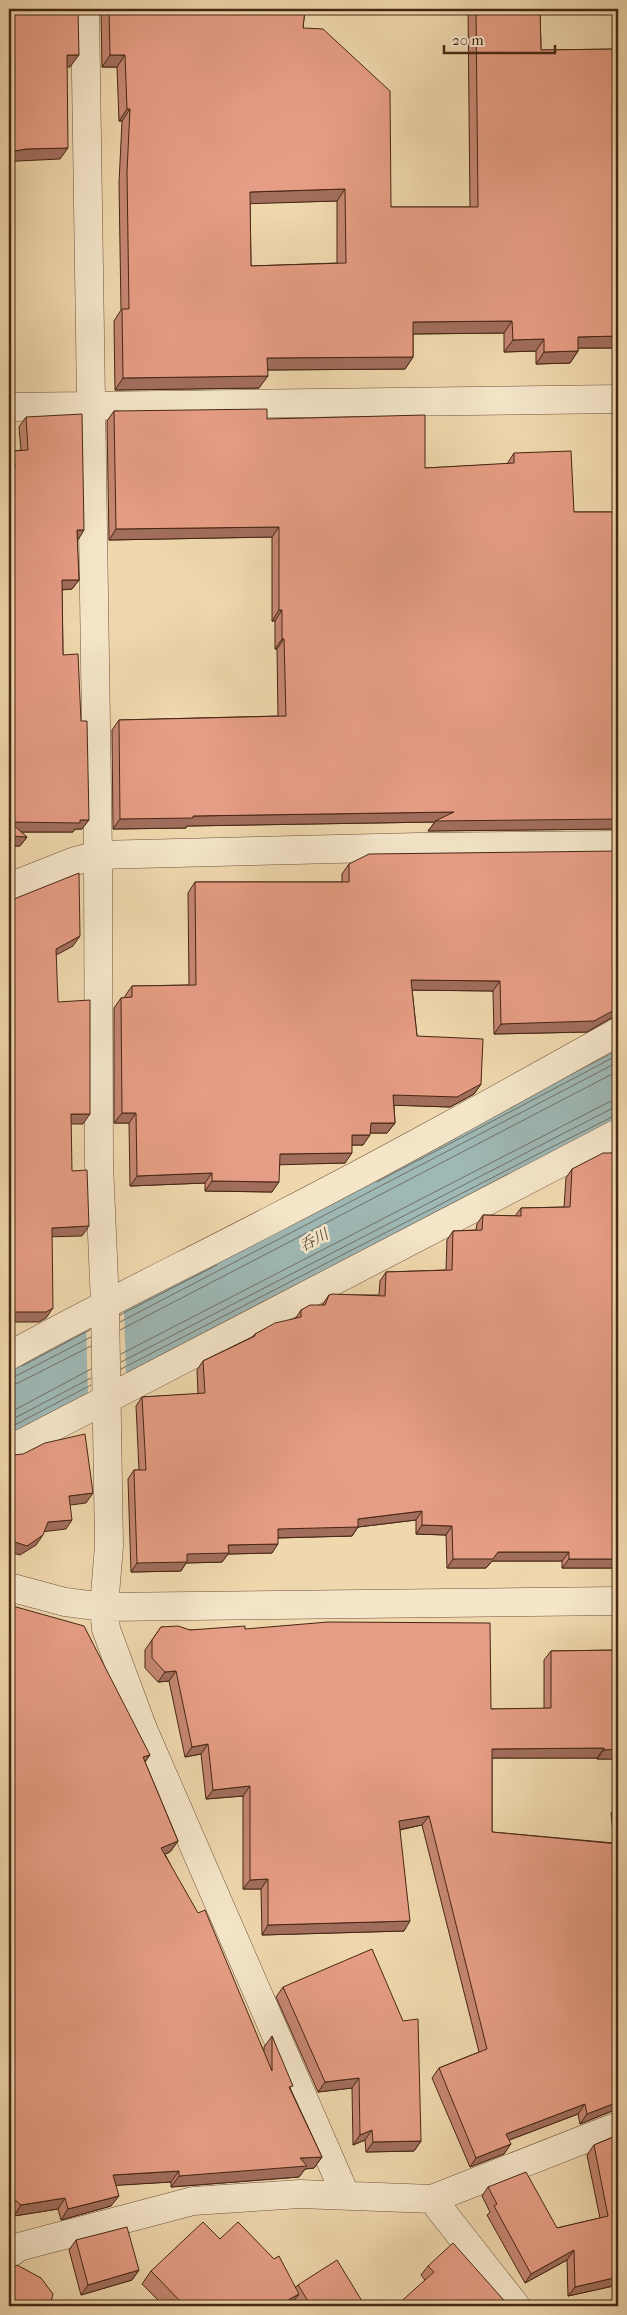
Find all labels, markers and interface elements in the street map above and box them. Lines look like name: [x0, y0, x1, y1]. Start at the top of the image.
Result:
scale bar: [444, 22, 556, 54]
text: 20 m: [452, 31, 484, 49]
water label: 呑川: [297, 1224, 333, 1255]

